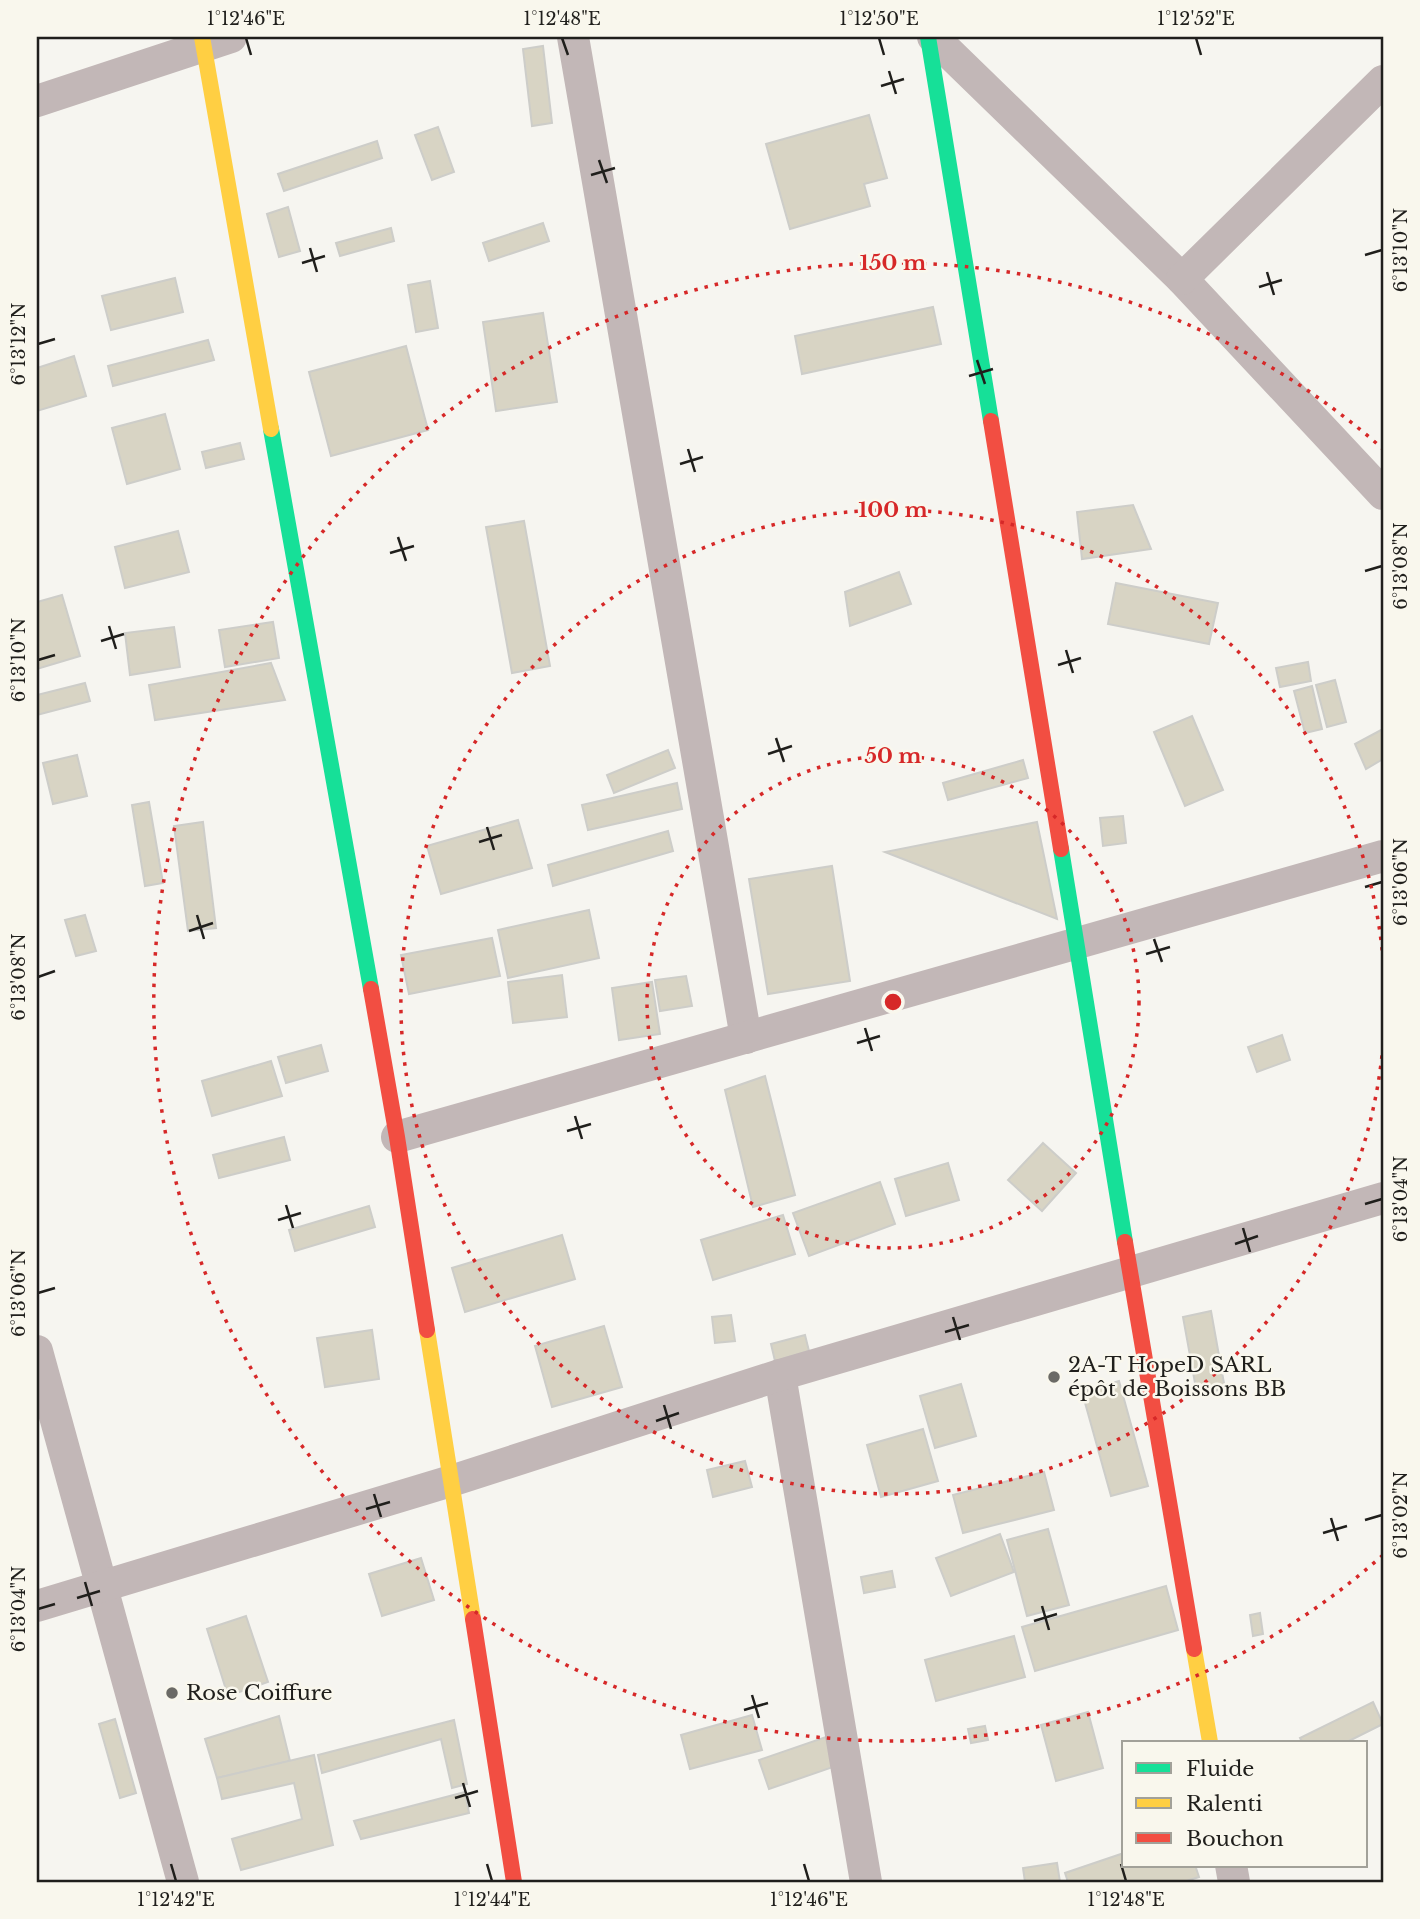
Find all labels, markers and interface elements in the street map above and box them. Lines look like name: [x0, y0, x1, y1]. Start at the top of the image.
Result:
text: 1°12'46"E: [207, 8, 285, 30]
text: 1°12'48"E: [523, 8, 601, 30]
text: 1°12'50"E: [839, 8, 919, 30]
text: 1°12'52"E: [1157, 8, 1235, 30]
text: 6°13'10"N: [1390, 208, 1412, 292]
text: 150 m: [860, 250, 926, 276]
text: 6°13'12"N: [8, 303, 30, 385]
text: 100 m: [858, 497, 928, 523]
text: 6°13'08"N: [1390, 522, 1412, 610]
text: 6°13'10"N: [8, 618, 30, 702]
text: 50 m: [864, 743, 922, 769]
text: 6°13'06"N: [1390, 838, 1412, 926]
text: 6°13'08"N: [8, 933, 30, 1021]
centre of rings: [881, 990, 905, 1014]
text: 6°13'04"N: [1390, 1156, 1412, 1242]
text: 6°13'06"N: [8, 1249, 30, 1337]
place label: 2A-T HopeD SARL épôt de Boissons BB: [1068, 1352, 1286, 1402]
marker: 2A-T HopeD SARL épôt de Boissons BB: [1046, 1369, 1062, 1385]
text: 6°13'02"N: [1390, 1471, 1412, 1559]
text: 6°13'04"N: [8, 1566, 30, 1652]
place label: Rose Coiffure: [186, 1680, 333, 1706]
marker: Rose Coiffure: [164, 1685, 180, 1701]
legend: [1122, 1741, 1368, 1867]
text: Fluide: [1186, 1756, 1254, 1782]
text: Ralenti: [1186, 1791, 1263, 1817]
text: Bouchon: [1186, 1826, 1284, 1852]
text: 1°12'42"E: [137, 1889, 215, 1911]
text: 1°12'44"E: [454, 1889, 531, 1911]
text: 1°12'46"E: [770, 1889, 848, 1911]
text: 1°12'48"E: [1087, 1889, 1165, 1911]

